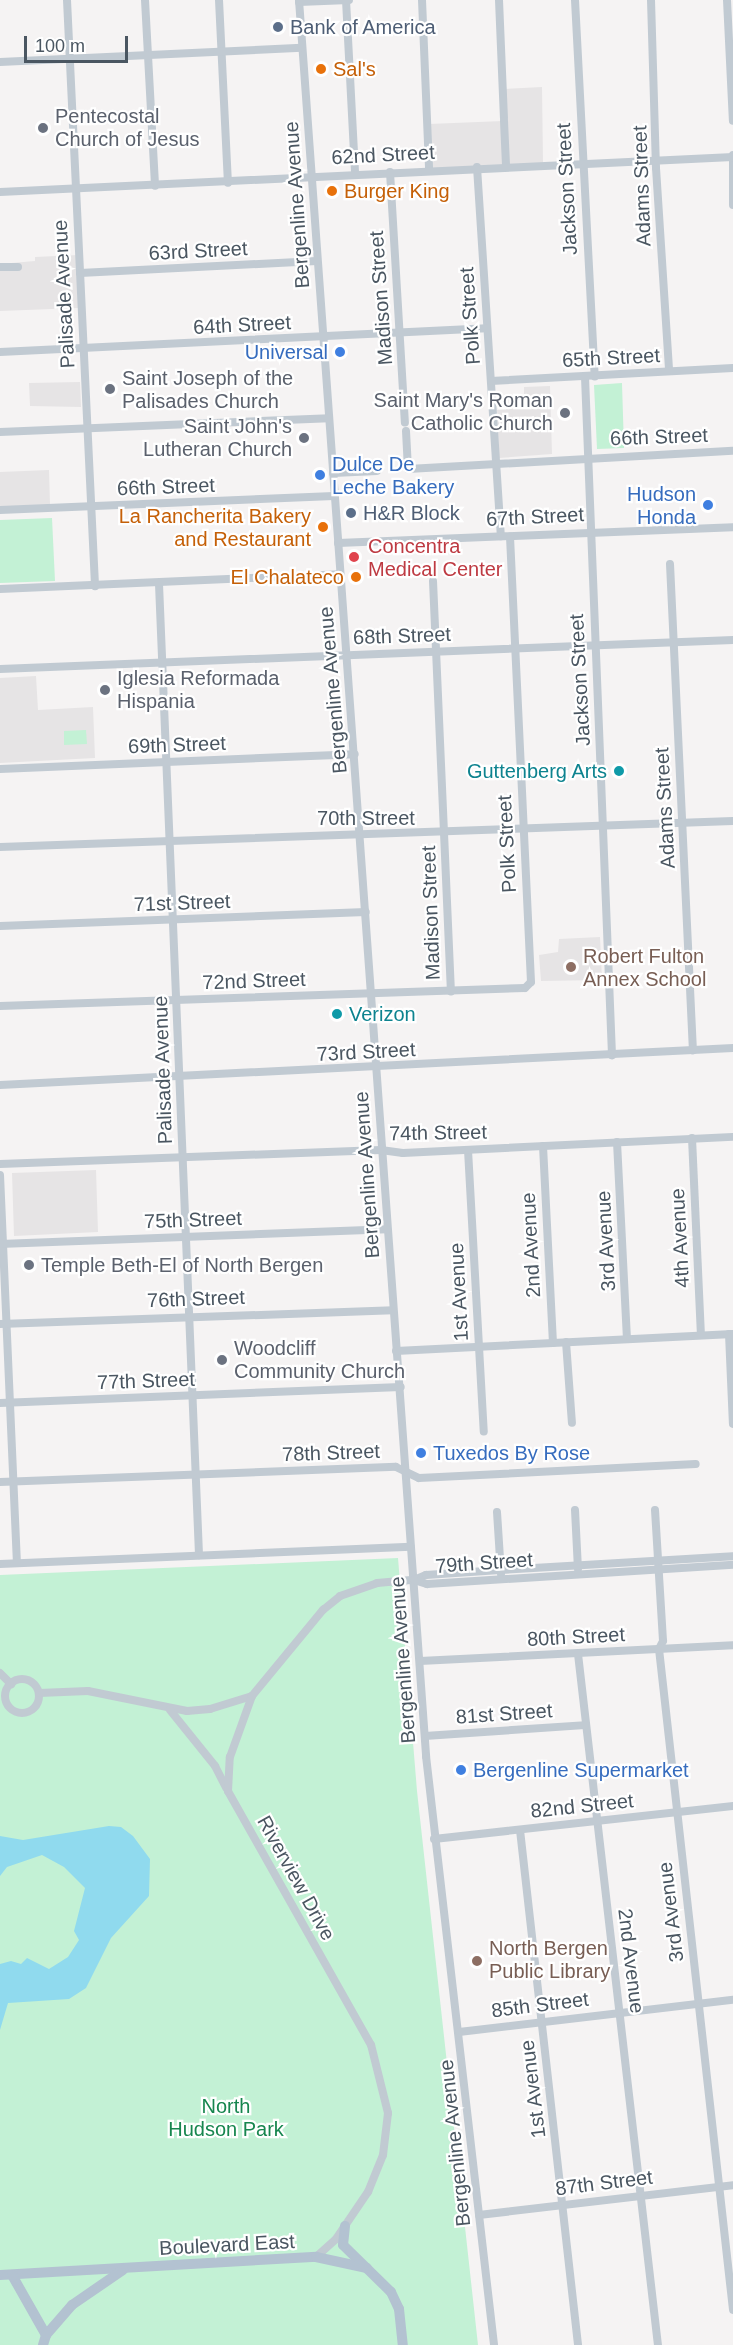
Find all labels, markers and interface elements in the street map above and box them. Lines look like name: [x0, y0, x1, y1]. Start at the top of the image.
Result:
place label: Bank of America: [290, 15, 437, 39]
marker: Bank of America: [271, 20, 285, 34]
scale bar: [27, 24, 130, 62]
text: 100 m: [35, 36, 85, 56]
place label: Sal's: [333, 57, 376, 81]
marker: Sal's: [314, 62, 328, 76]
place label: Pentecostal Church of Jesus: [55, 104, 200, 151]
street label: Bergenline Avenue: [279, 120, 315, 290]
marker: Pentecostal Church of Jesus: [36, 121, 50, 135]
street label: Jackson Street: [552, 122, 582, 256]
street label: Adams Street: [628, 125, 656, 247]
street label: 62nd Street: [331, 140, 435, 170]
place label: Burger King: [344, 179, 450, 203]
marker: Burger King: [325, 184, 339, 198]
street label: Palisade Avenue: [48, 219, 80, 369]
street label: Madison Street: [364, 230, 398, 366]
street label: 63rd Street: [148, 236, 248, 266]
street label: Polk Street: [455, 266, 485, 366]
street label: 64th Street: [193, 310, 291, 340]
place label: Universal: [245, 340, 328, 364]
street label: 65th Street: [562, 343, 660, 373]
marker: Universal: [333, 345, 347, 359]
place label: Saint Joseph of the Palisades Church: [122, 366, 293, 413]
marker: Saint Joseph of the Palisades Church: [103, 382, 117, 396]
place label: Saint Mary's Roman Catholic Church: [374, 389, 553, 436]
marker: Saint Mary's Roman Catholic Church: [558, 406, 572, 420]
place label: Saint John's Lutheran Church: [143, 414, 292, 461]
street label: 66th Street: [610, 423, 708, 451]
marker: Saint John's Lutheran Church: [297, 431, 311, 445]
place label: Dulce De Leche Bakery: [332, 452, 454, 499]
marker: Dulce De Leche Bakery: [313, 468, 327, 482]
street label: 66th Street: [117, 473, 215, 501]
place label: Hudson Honda: [627, 482, 696, 529]
marker: Hudson Honda: [701, 498, 715, 512]
place label: H&R Block: [363, 501, 460, 525]
street label: 67th Street: [486, 502, 584, 532]
place label: La Rancherita Bakery and Restaurant: [119, 504, 311, 551]
marker: H&R Block: [344, 506, 358, 520]
marker: La Rancherita Bakery and Restaurant: [316, 520, 330, 534]
place label: Concentra Medical Center: [368, 534, 503, 581]
marker: Concentra Medical Center: [345, 548, 363, 566]
place label: El Chalateco: [231, 565, 344, 589]
marker: El Chalateco: [349, 570, 363, 584]
street label: Bergenline Avenue: [314, 605, 352, 775]
street label: Jackson Street: [565, 613, 595, 747]
street label: 68th Street: [353, 622, 451, 650]
place label: Iglesia Reformada Hispania: [117, 666, 279, 713]
marker: Iglesia Reformada Hispania: [98, 683, 112, 697]
street label: 69th Street: [128, 731, 226, 759]
street label: Adams Street: [650, 747, 680, 869]
place label: Guttenberg Arts: [466, 759, 607, 783]
marker: Guttenberg Arts: [612, 764, 626, 778]
street label: Polk Street: [492, 795, 522, 893]
street label: 70th Street: [317, 806, 415, 830]
street label: Madison Street: [417, 845, 445, 981]
street label: 71st Street: [133, 889, 231, 917]
place label: Robert Fulton Annex School: [583, 944, 706, 991]
marker: Robert Fulton Annex School: [564, 960, 578, 974]
street label: 72nd Street: [202, 967, 306, 995]
street label: Palisade Avenue: [148, 995, 178, 1145]
place label: Verizon: [349, 1002, 416, 1026]
marker: Verizon: [330, 1007, 344, 1021]
street label: 73rd Street: [316, 1037, 416, 1067]
street label: Bergenline Avenue: [349, 1090, 385, 1260]
street label: 74th Street: [389, 1120, 487, 1146]
street label: 4th Avenue: [665, 1187, 695, 1289]
street label: 3rd Avenue: [591, 1189, 621, 1293]
street label: 2nd Avenue: [516, 1191, 546, 1299]
street label: 75th Street: [144, 1206, 242, 1234]
street label: 1st Avenue: [444, 1242, 474, 1342]
place label: Temple Beth-El of North Bergen: [41, 1253, 323, 1277]
marker: Temple Beth-El of North Bergen: [22, 1258, 36, 1272]
street label: 76th Street: [147, 1285, 245, 1313]
place label: Woodcliff Community Church: [234, 1336, 405, 1383]
marker: Woodcliff Community Church: [215, 1353, 229, 1367]
street label: 77th Street: [97, 1367, 195, 1395]
street label: 78th Street: [282, 1439, 380, 1467]
place label: Tuxedos By Rose: [433, 1441, 590, 1465]
marker: Tuxedos By Rose: [414, 1446, 428, 1460]
street label: 79th Street: [434, 1548, 534, 1578]
street label: Bergenline Avenue: [385, 1575, 421, 1745]
street label: 80th Street: [527, 1622, 625, 1652]
street label: 81st Street: [455, 1699, 553, 1729]
place label: Bergenline Supermarket: [473, 1758, 689, 1782]
marker: Bergenline Supermarket: [454, 1763, 468, 1777]
street label: 82nd Street: [529, 1789, 635, 1823]
street label: Riverview Drive: [252, 1811, 340, 1945]
street label: 3rd Avenue: [653, 1860, 689, 1964]
street label: 2nd Avenue: [613, 1907, 649, 2015]
place label: North Bergen Public Library: [489, 1937, 610, 1984]
marker: North Bergen Public Library: [470, 1954, 484, 1968]
street label: 85th Street: [490, 1987, 590, 2023]
street label: 1st Avenue: [515, 2038, 551, 2140]
street label: Bergenline Avenue: [434, 2058, 476, 2228]
park label: North Hudson Park: [168, 2095, 284, 2142]
street label: 87th Street: [554, 2165, 654, 2201]
street label: Boulevard East: [159, 2229, 295, 2261]

